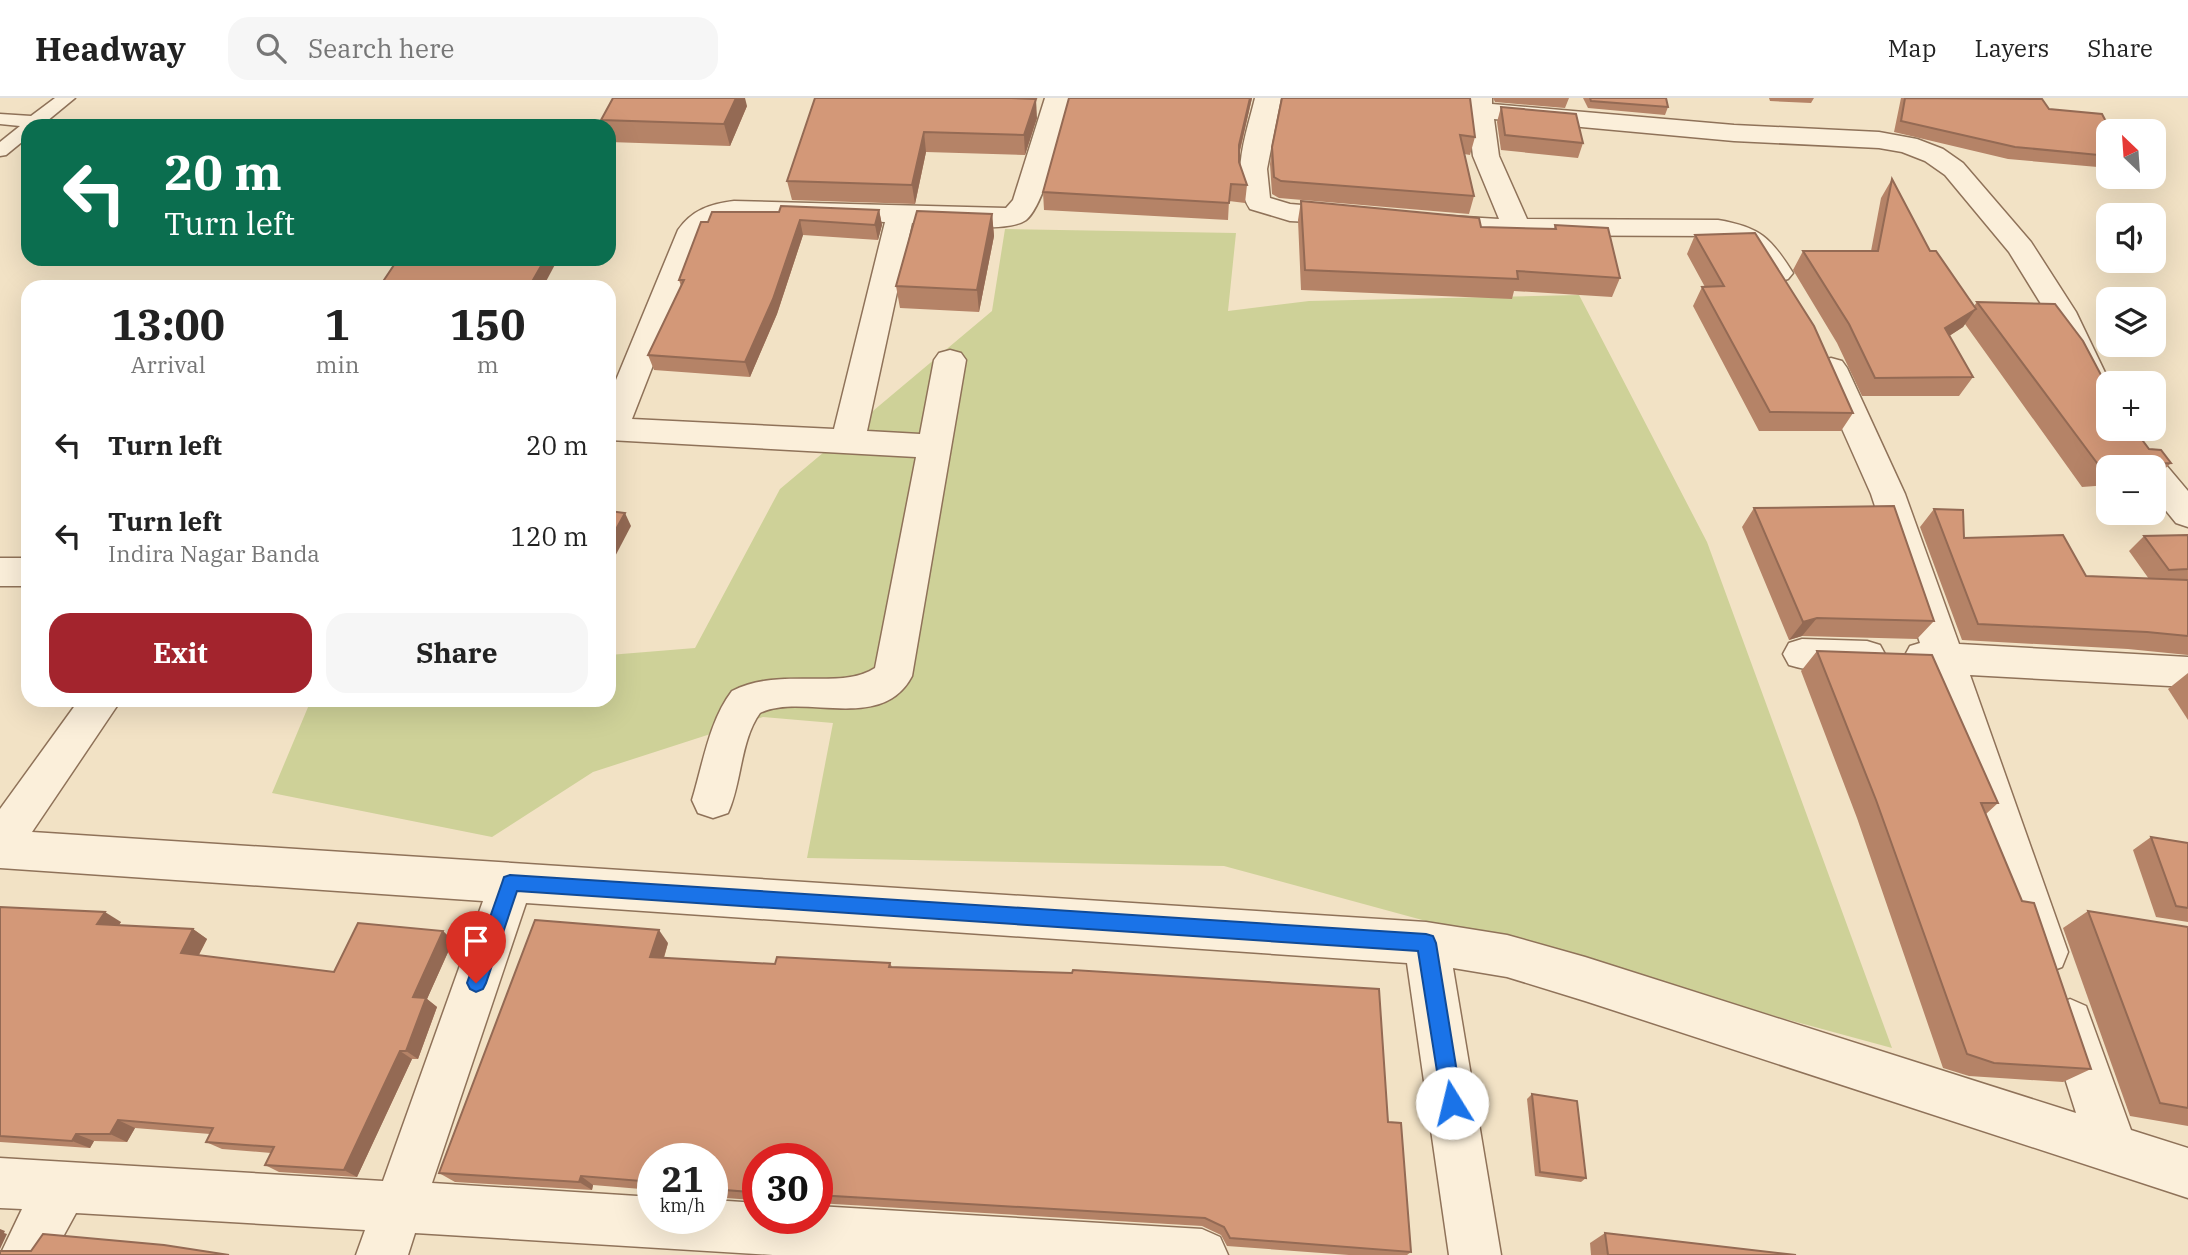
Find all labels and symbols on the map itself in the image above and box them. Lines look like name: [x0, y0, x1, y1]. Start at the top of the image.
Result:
north arrow: [2096, 119, 2166, 189]
pin: [446, 911, 506, 983]
position arrow: [1415, 1066, 1489, 1140]
speed limit sign: 30: [742, 1143, 833, 1234]

